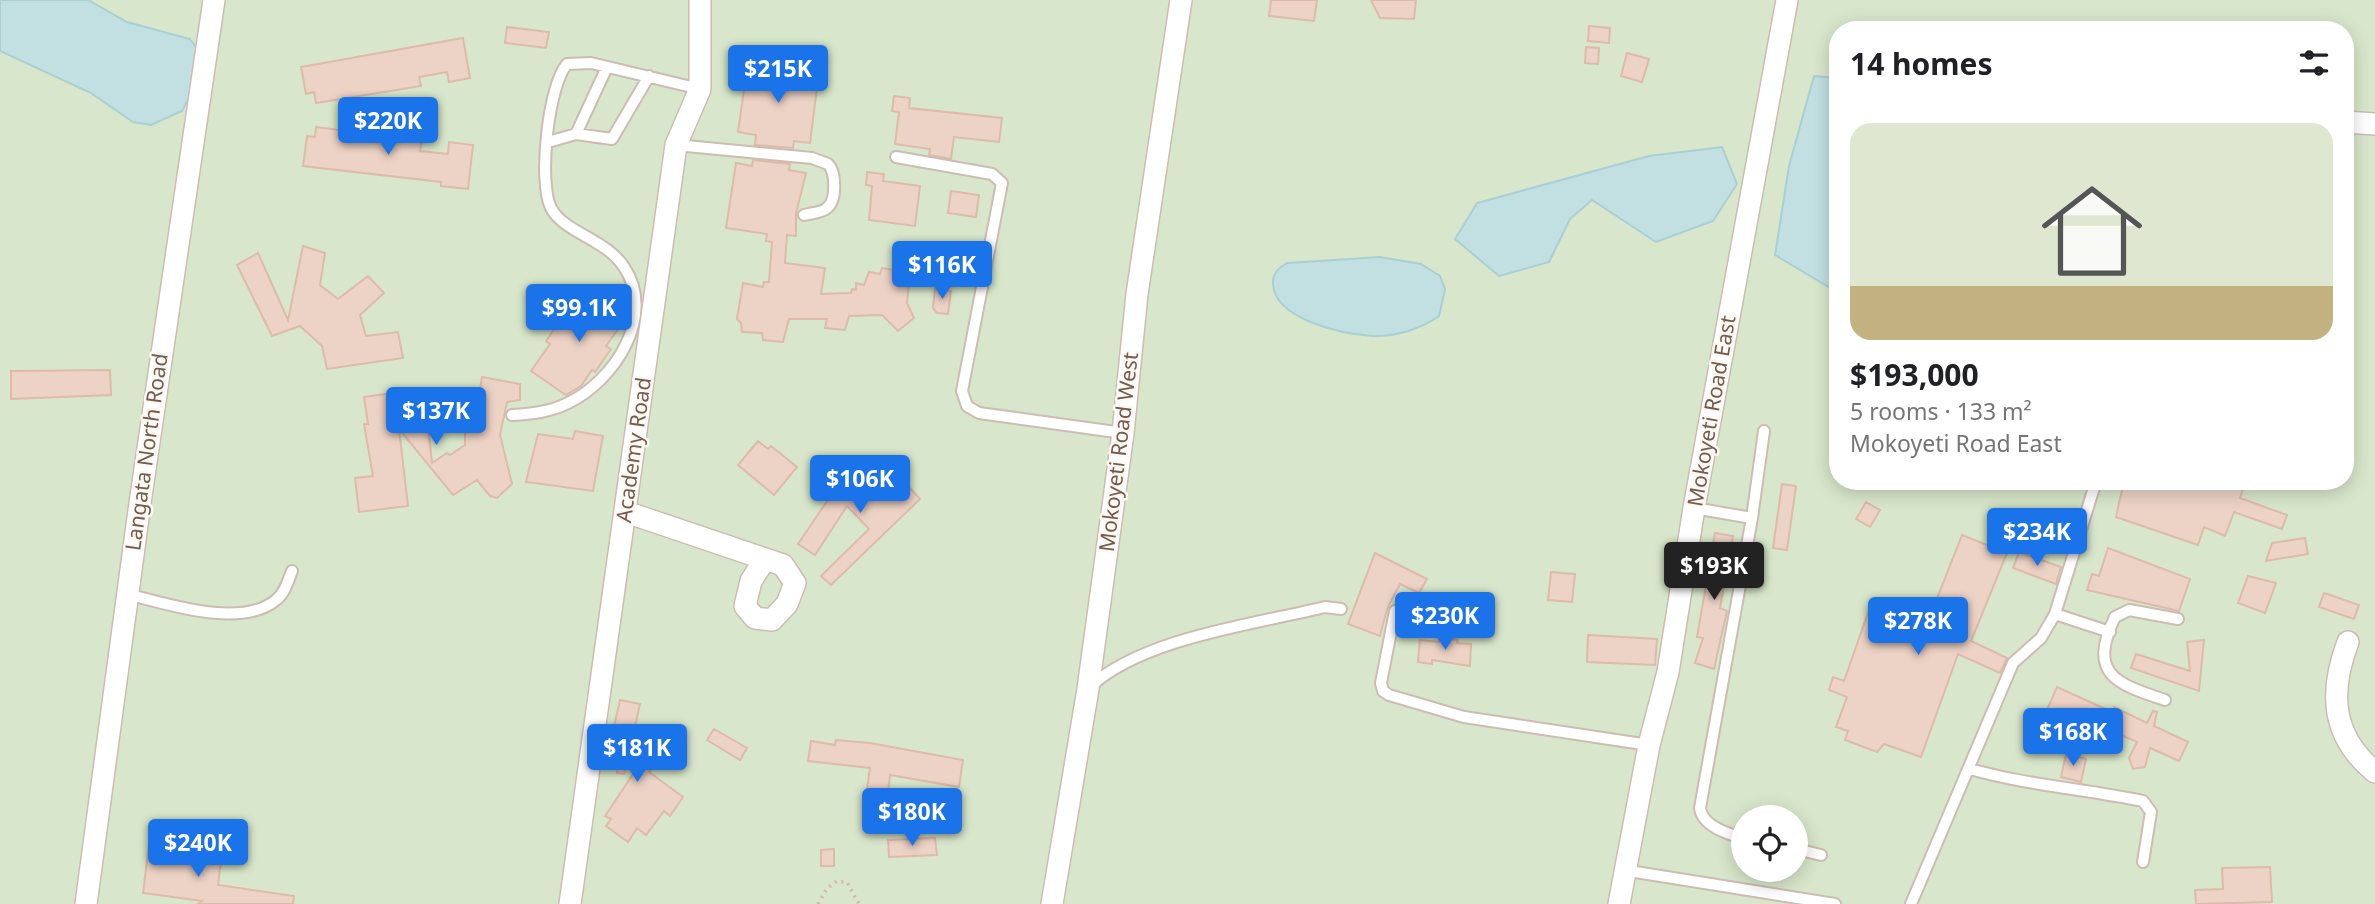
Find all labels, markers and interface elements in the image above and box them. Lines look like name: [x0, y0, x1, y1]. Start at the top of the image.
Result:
text: 14 homes: [1850, 43, 1993, 84]
icon: filters: [2295, 44, 2333, 82]
pin: $215K: [729, 46, 827, 105]
text: $215K: [744, 52, 812, 84]
pin: $220K: [339, 97, 437, 157]
text: $220K: [354, 104, 422, 136]
icon: home: [2029, 168, 2155, 294]
pin: $116K: [893, 242, 991, 301]
text: $116K: [908, 248, 976, 280]
pin: $99.1K: [522, 284, 636, 344]
text: $99.1K: [542, 291, 616, 323]
street label: Mokoyeti Road East: [1680, 313, 1742, 508]
street label: Mokoyeti Road West: [1092, 350, 1144, 553]
street label: Langata North Road: [118, 351, 174, 552]
text: $193,000: [1850, 354, 1979, 395]
street label: Academy Road: [609, 375, 657, 524]
pin: $137K: [387, 388, 485, 447]
text: $137K: [402, 394, 470, 426]
text: 5 rooms · 133 m²: [1850, 395, 2032, 427]
text: Mokoyeti Road East: [1850, 427, 2062, 459]
pin: $106K: [811, 456, 909, 515]
text: $106K: [826, 462, 894, 494]
pin: $234K: [1988, 508, 2086, 568]
text: $234K: [2003, 515, 2071, 547]
pin: $193K: [1665, 542, 1763, 602]
text: $193K: [1680, 549, 1748, 581]
pin: $230K: [1396, 592, 1494, 652]
pin: $278K: [1869, 598, 1967, 657]
text: $230K: [1411, 599, 1479, 631]
text: $278K: [1884, 604, 1952, 636]
pin: $168K: [2024, 708, 2122, 768]
text: $168K: [2039, 715, 2107, 747]
pin: $181K: [588, 724, 686, 784]
text: $181K: [603, 731, 671, 763]
pin: $180K: [863, 788, 961, 848]
text: $180K: [878, 795, 946, 827]
map controls: [1731, 805, 1808, 882]
button: locate: [1731, 805, 1808, 882]
pin: $240K: [149, 820, 247, 879]
text: $240K: [164, 826, 232, 858]

